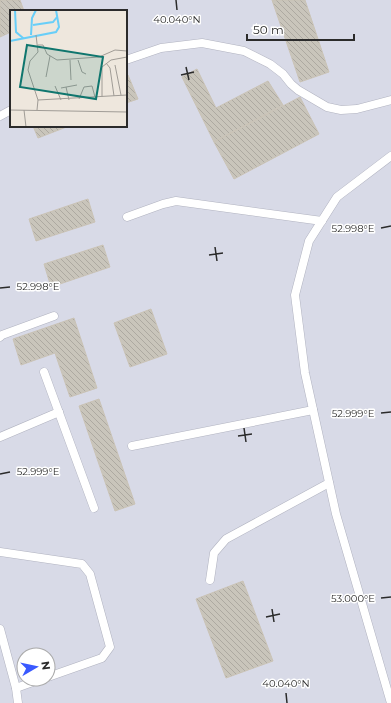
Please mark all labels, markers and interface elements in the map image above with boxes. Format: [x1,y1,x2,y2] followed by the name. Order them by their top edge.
[10,10,127,127] inset map
[153,13,201,26] text: 40.040°N
[247,16,354,42] scale bar
[253,22,284,37] text: 50 m
[332,222,375,235] text: 52.998°E
[17,280,60,293] text: 52.998°E
[332,407,375,420] text: 52.999°E
[17,465,60,478] text: 52.999°E
[331,592,375,605] text: 53.000°E
[16,647,56,687] north arrow
[38,660,53,671] text: N
[262,677,310,690] text: 40.040°N

